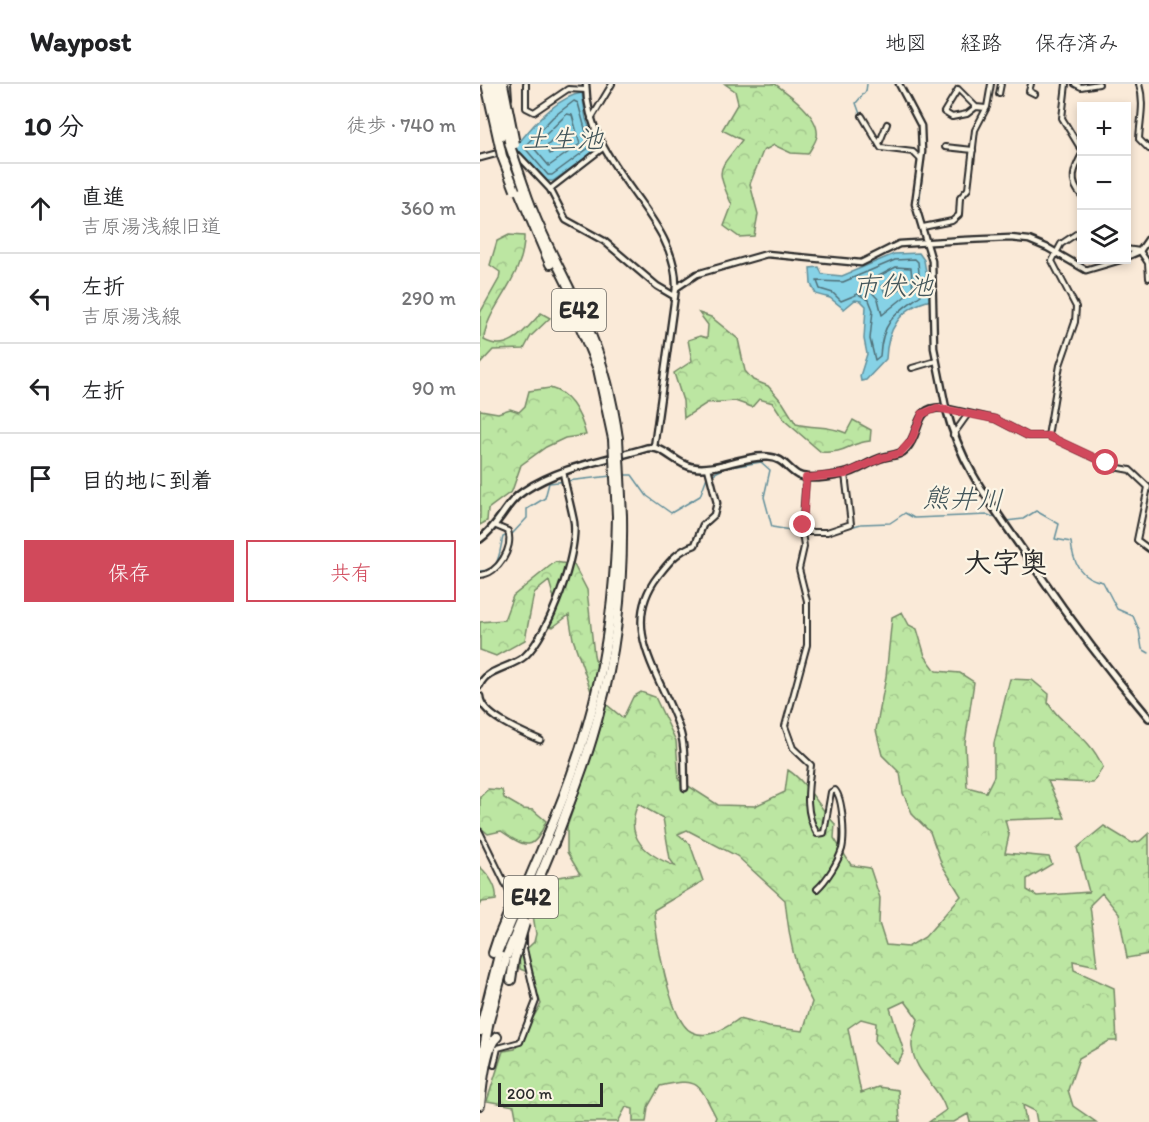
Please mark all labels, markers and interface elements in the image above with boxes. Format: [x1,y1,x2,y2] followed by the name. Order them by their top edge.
[30,24,132,58] text: Waypost
[885,30,927,55] text: 地図
[960,30,1002,55] text: 経路
[1035,30,1119,55] text: 保存済み
[1077,102,1131,264] map controls
[1077,102,1131,156] button: +
[24,110,84,142] text: 10 分
[347,113,456,137] text: 徒歩 · 740 m
[523,122,604,155] water label: 土生池
[1077,156,1131,210] button: −
[81,183,125,210] text: 直進
[24,192,57,225] icon: ahead
[401,196,456,220] text: 360 m
[1077,210,1131,264] button: layers
[81,214,221,238] text: 吉原湯浅線旧道
[853,269,934,302] water label: 市伏池
[81,273,125,300] text: 左折
[24,282,57,315] icon: left
[401,286,456,310] text: 290 m
[552,289,606,331] road number: E42
[81,304,181,328] text: 吉原湯浅線
[24,372,57,405] icon: left
[412,376,456,400] text: 90 m
[81,377,125,404] text: 左折
[1092,449,1118,475] route start
[24,462,57,495] icon: arrive
[81,467,213,494] text: 目的地に到着
[922,481,1004,516] water label: 熊井川
[789,511,815,537] route end
[24,540,234,602] button: 保存
[246,540,456,602] button: 共有
[964,545,1048,579] district label: 大字奥
[504,876,558,918] road number: E42
[498,1080,603,1108] scale bar
[507,1084,552,1103] text: 200 m

